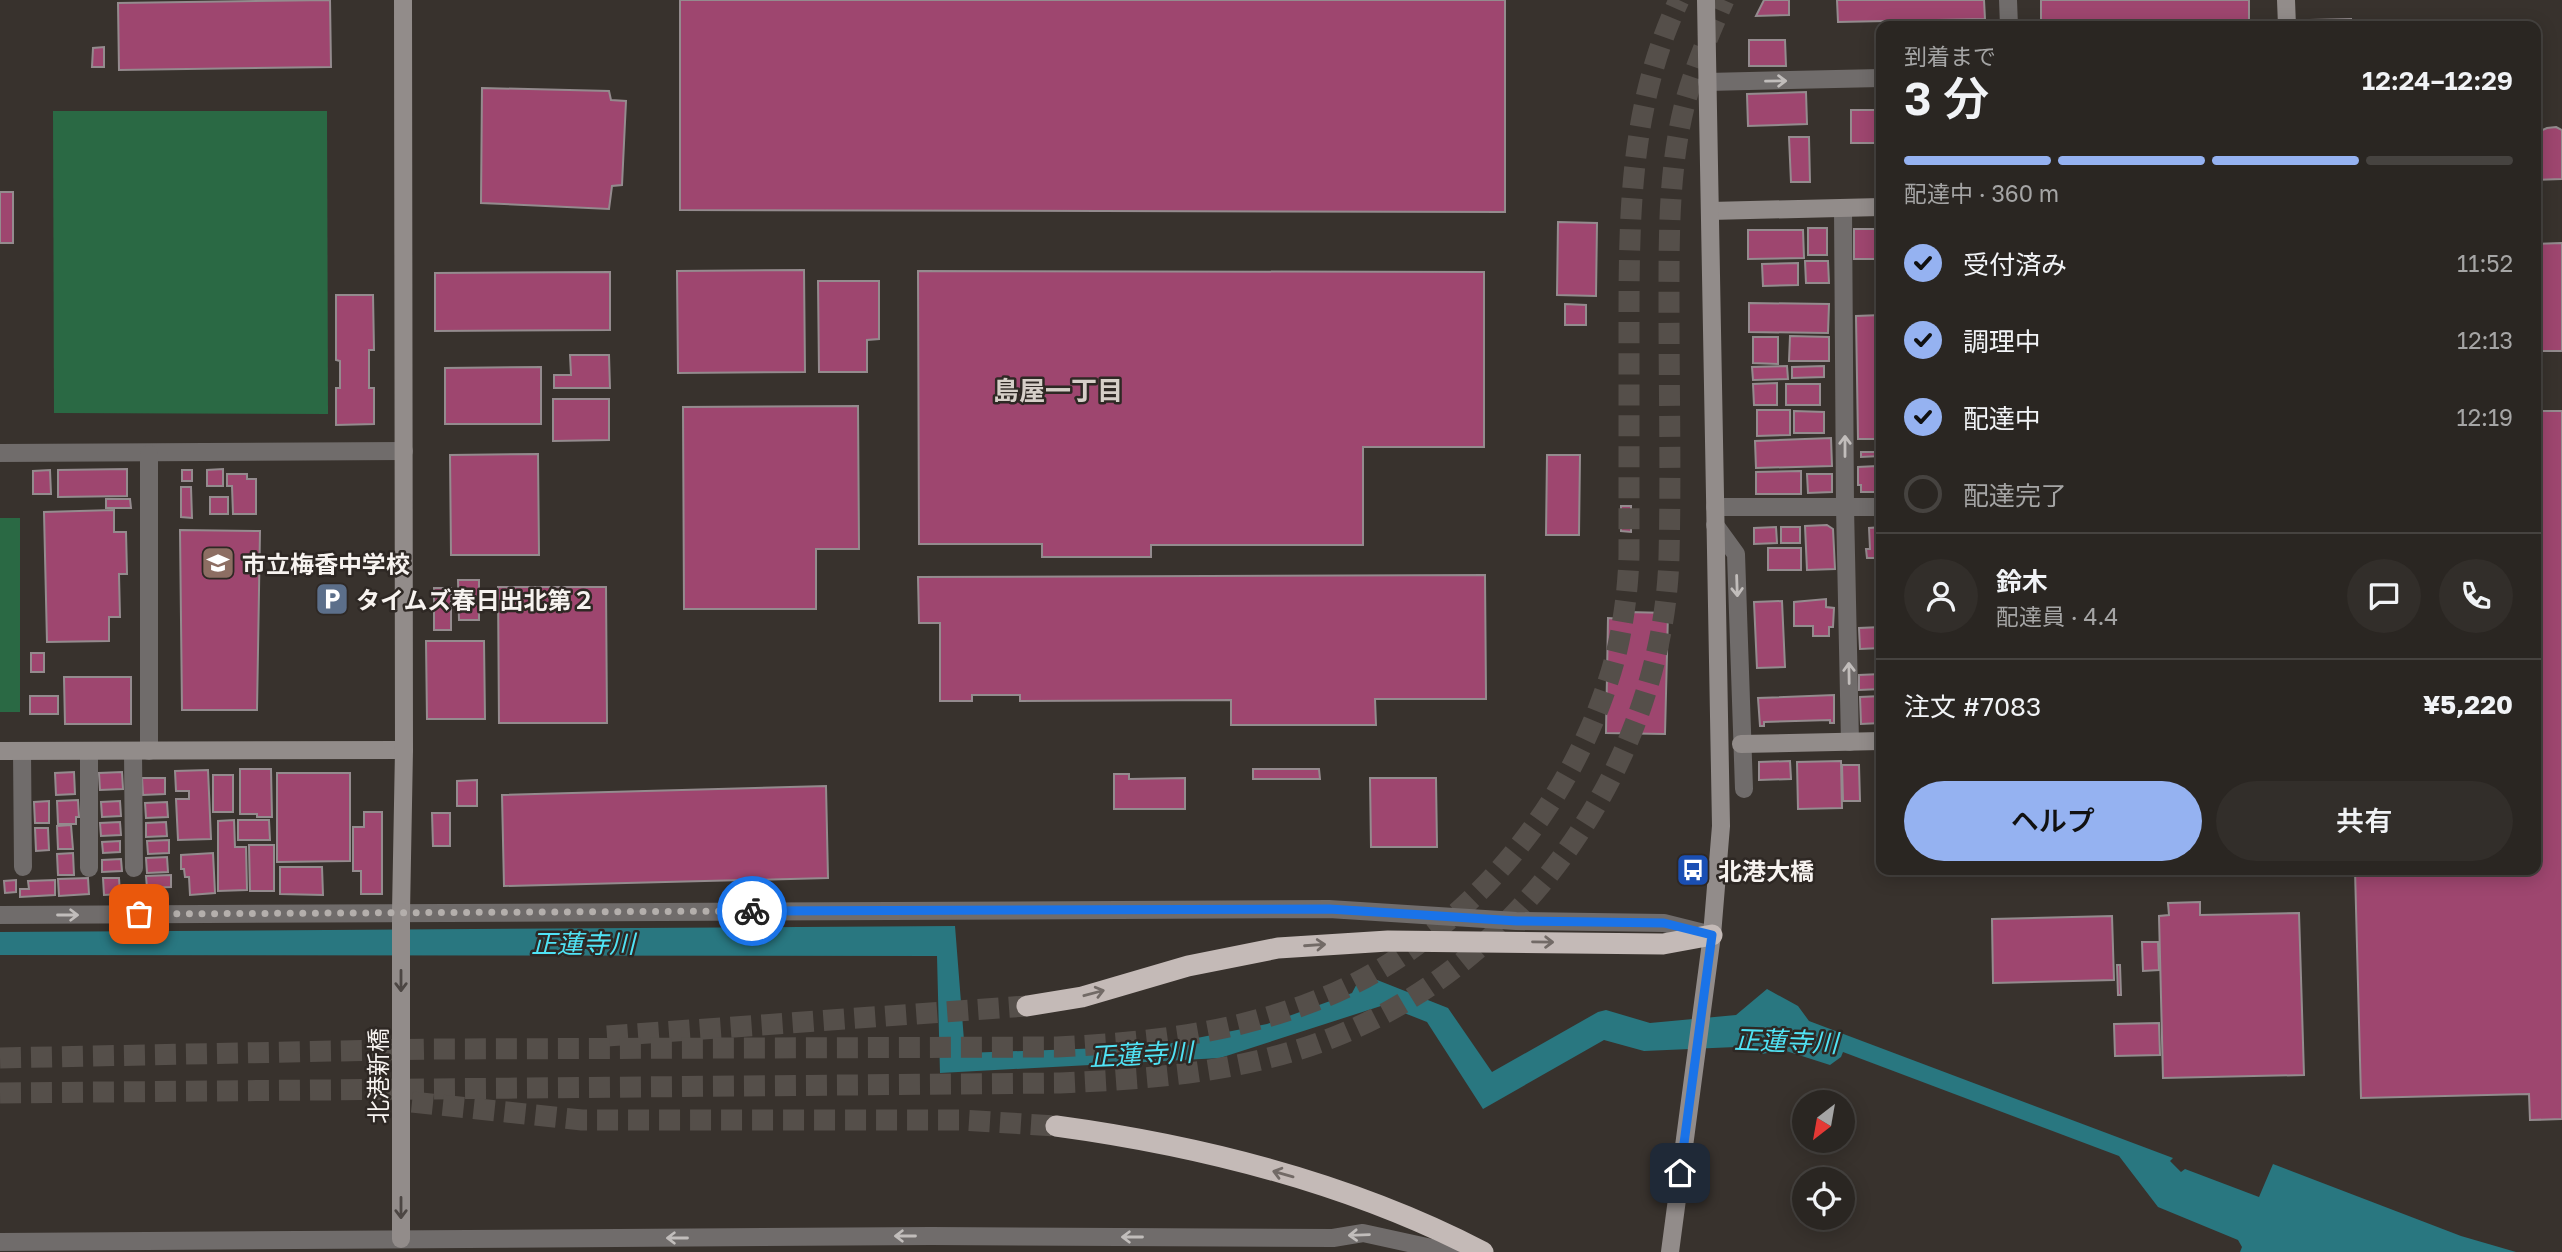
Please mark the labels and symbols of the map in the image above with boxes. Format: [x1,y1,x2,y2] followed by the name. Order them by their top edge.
[1764,74,1787,87] one-way arrow
[993,375,1123,406] district label: 島屋一丁目
[1838,435,1851,458] one-way arrow
[199,544,237,582] school or university icon: 市立梅香中学校
[242,549,410,578] place label: 市立梅香中学校
[1730,575,1743,598] one-way arrow
[313,580,351,618] parking icon: タイムズ春日出北第２
[356,585,596,614] place label: タイムズ春日出北第２
[1842,662,1856,685] one-way arrow
[1674,851,1712,889] bus stop icon: 北港大橋
[1718,856,1814,885] place label: 北港大橋
[717,876,787,946] courier
[109,884,169,944] pin
[56,908,79,922] one-way arrow
[531,928,638,959] water label: 正蓮寺川
[1531,936,1554,949] one-way arrow
[1304,938,1326,951] one-way arrow
[394,969,408,992] one-way arrow
[1082,986,1104,999] one-way arrow
[1733,1024,1841,1058] water label: 正蓮寺川
[363,1028,392,1124] street label: 北港新橋
[1088,1036,1197,1072] water label: 正蓮寺川
[1792,1090,1855,1153] north arrow
[1650,1143,1710,1203] pin
[1272,1166,1294,1179] one-way arrow
[394,1196,408,1219] one-way arrow
[1348,1229,1371,1242] one-way arrow
[893,1230,916,1243] one-way arrow
[1121,1230,1144,1244] one-way arrow
[666,1231,689,1245] one-way arrow

